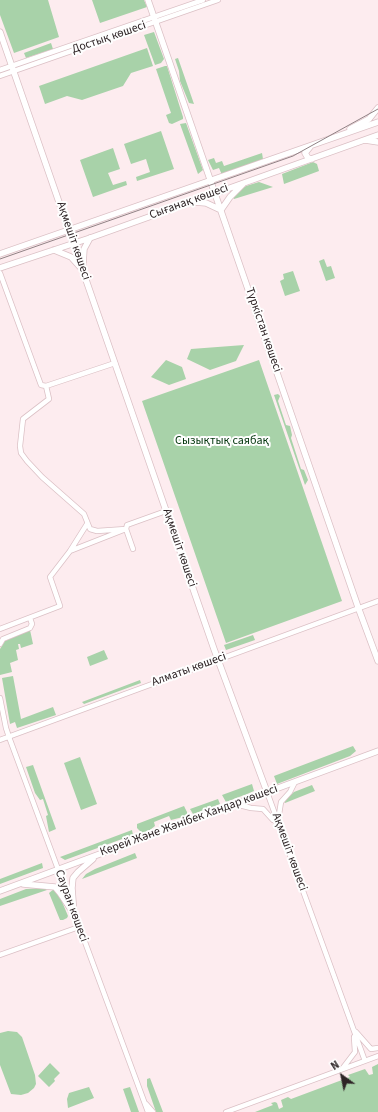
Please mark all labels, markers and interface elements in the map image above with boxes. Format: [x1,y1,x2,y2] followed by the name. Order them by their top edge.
[70,19,148,57] street label: Достық көшесі
[148,181,230,223] street label: Сығанақ көшесі
[53,200,93,282] street label: Ақмешіт көшесі
[242,286,284,374] street label: Түркістан көшесі
[175,434,269,448] park label: Сызықтық саябақ
[159,507,199,589] street label: Ақмешіт көшесі
[150,650,228,690] street label: Алматы көшесі
[98,782,280,860] street label: Керей Және Жәнібек Хандар көшесі
[268,811,310,893] street label: Ақмешіт көшесі
[51,868,91,944] street label: Сауран көшесі
[322,1056,362,1096] north arrow
[328,1057,342,1074] text: N

